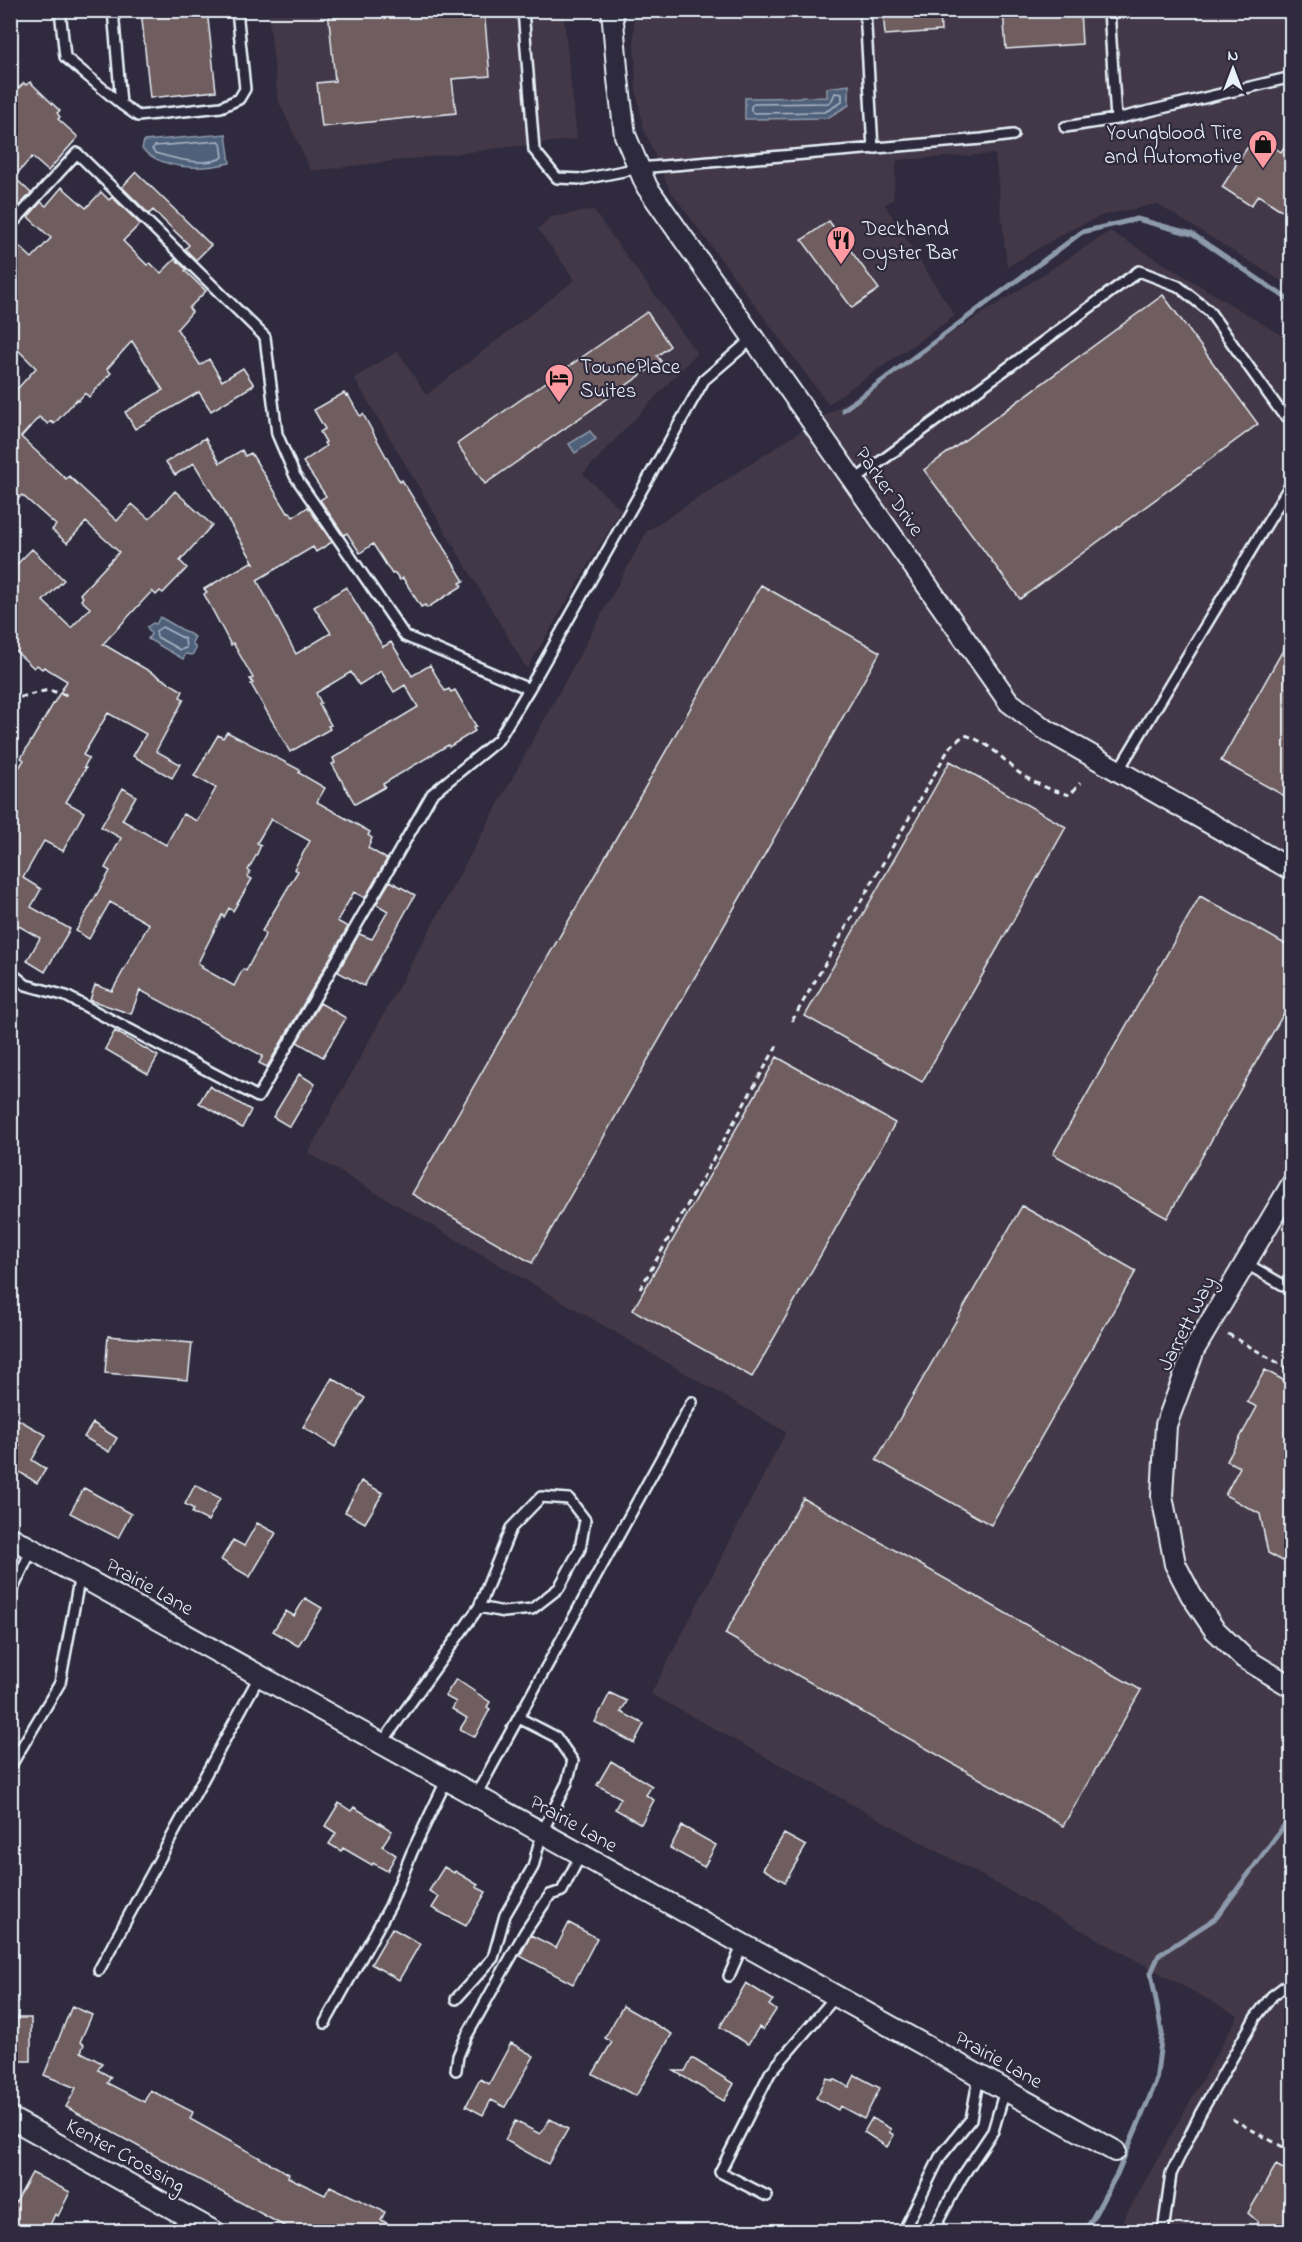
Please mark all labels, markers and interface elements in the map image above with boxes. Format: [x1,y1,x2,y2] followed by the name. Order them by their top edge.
[1203,39,1263,99] north arrow
[1228,44,1239,68] text: N
[1104,119,1243,173] place label: Youngblood Tire and Automotive
[1247,128,1279,170] shop icon: Youngblood Tire and Automotive
[861,215,959,271] place label: Deckhand Oyster Bar
[825,224,857,266] restaurant icon: Deckhand Oyster Bar
[580,353,681,407] place label: TownePlace Suites
[543,362,575,404] hotel icon: TownePlace Suites
[847,441,931,543] street label: Parker Drive
[1151,1271,1226,1377] street label: Jarrett Way
[100,1551,199,1625] street label: Prairie Lane
[524,1788,623,1862] street label: Prairie Lane
[949,2024,1048,2098] street label: Prairie Lane
[59,2112,190,2204] street label: Kenter Crossing

